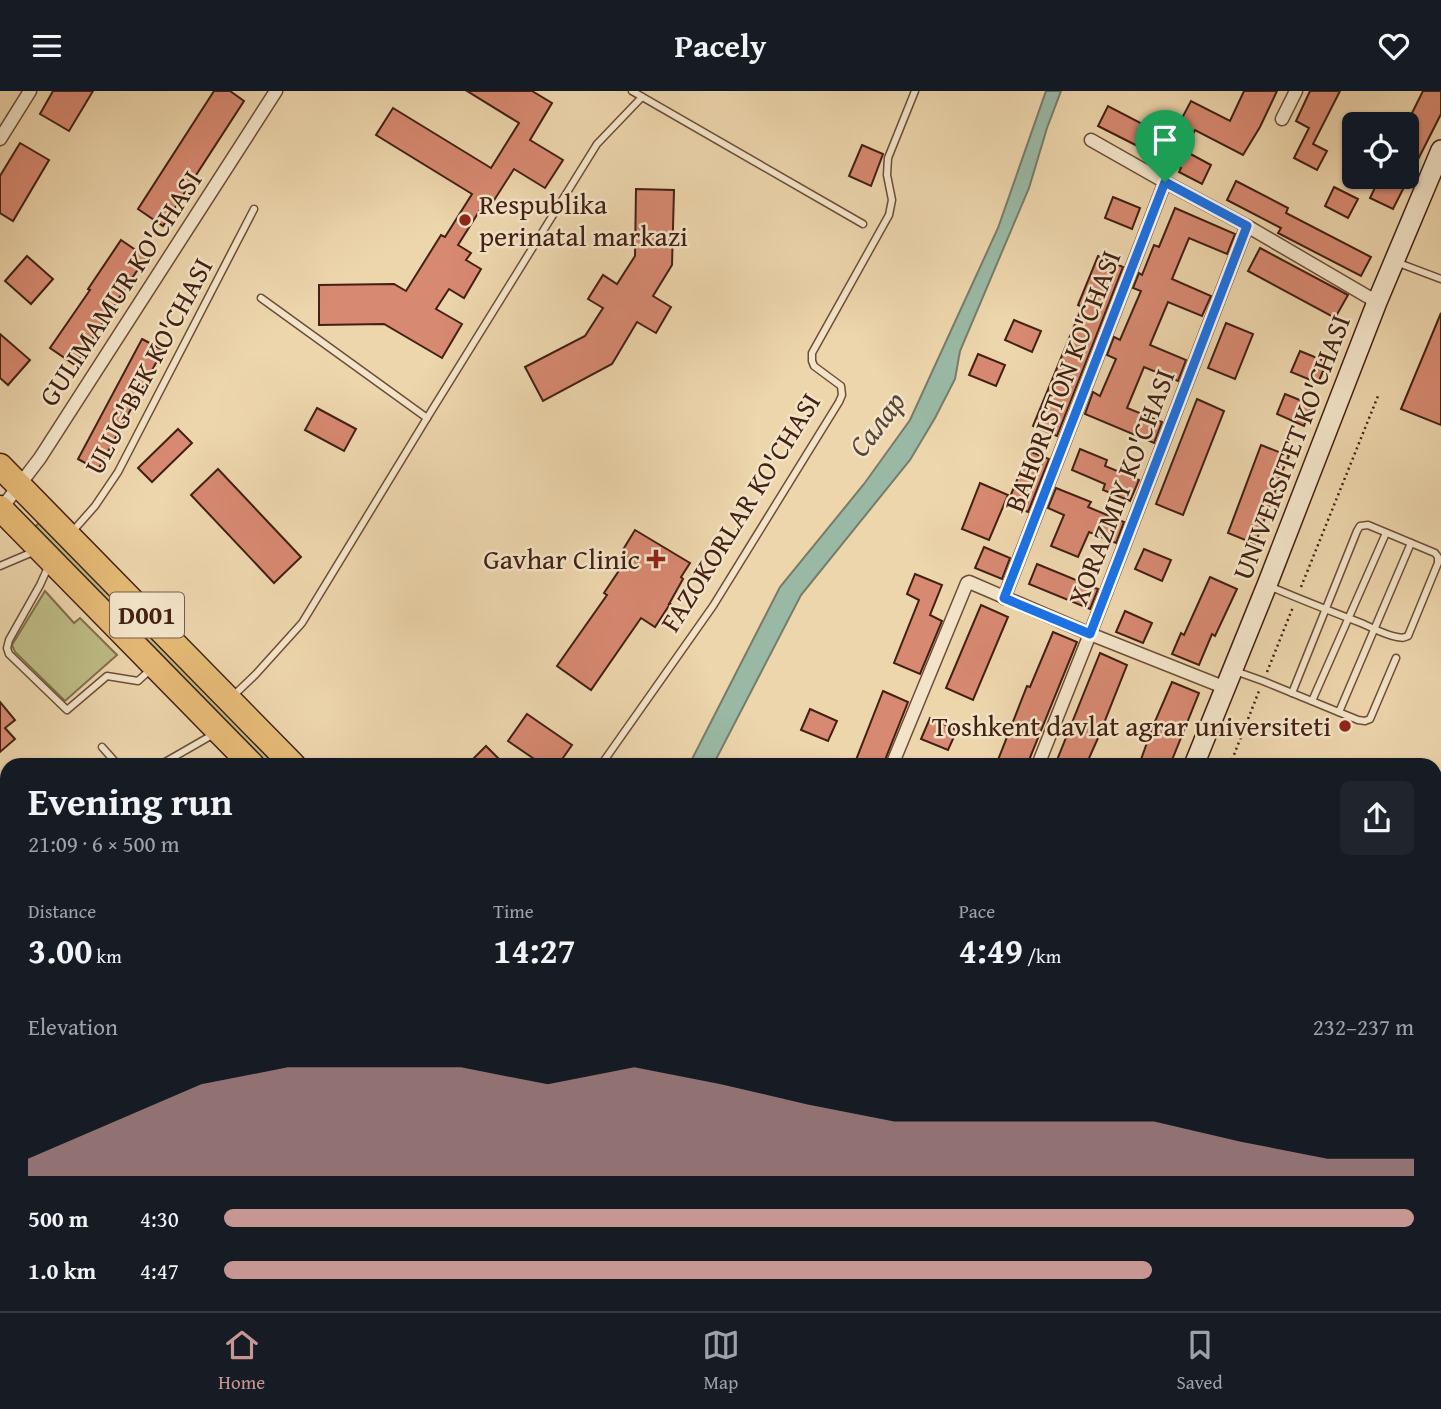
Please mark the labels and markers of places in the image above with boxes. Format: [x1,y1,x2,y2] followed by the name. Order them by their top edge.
[1135,110,1195,182] pin
[479,183,688,256] place label: Respublika perinatal markazi
[457,212,473,228] marker: Respublika perinatal markazi
[483,538,640,579] place label: Gavhar Clinic
[646,549,666,569] marker: Gavhar Clinic
[932,705,1331,746] place label: Toshkent davlat agrar universiteti
[1337,718,1353,734] marker: Toshkent davlat agrar universiteti

